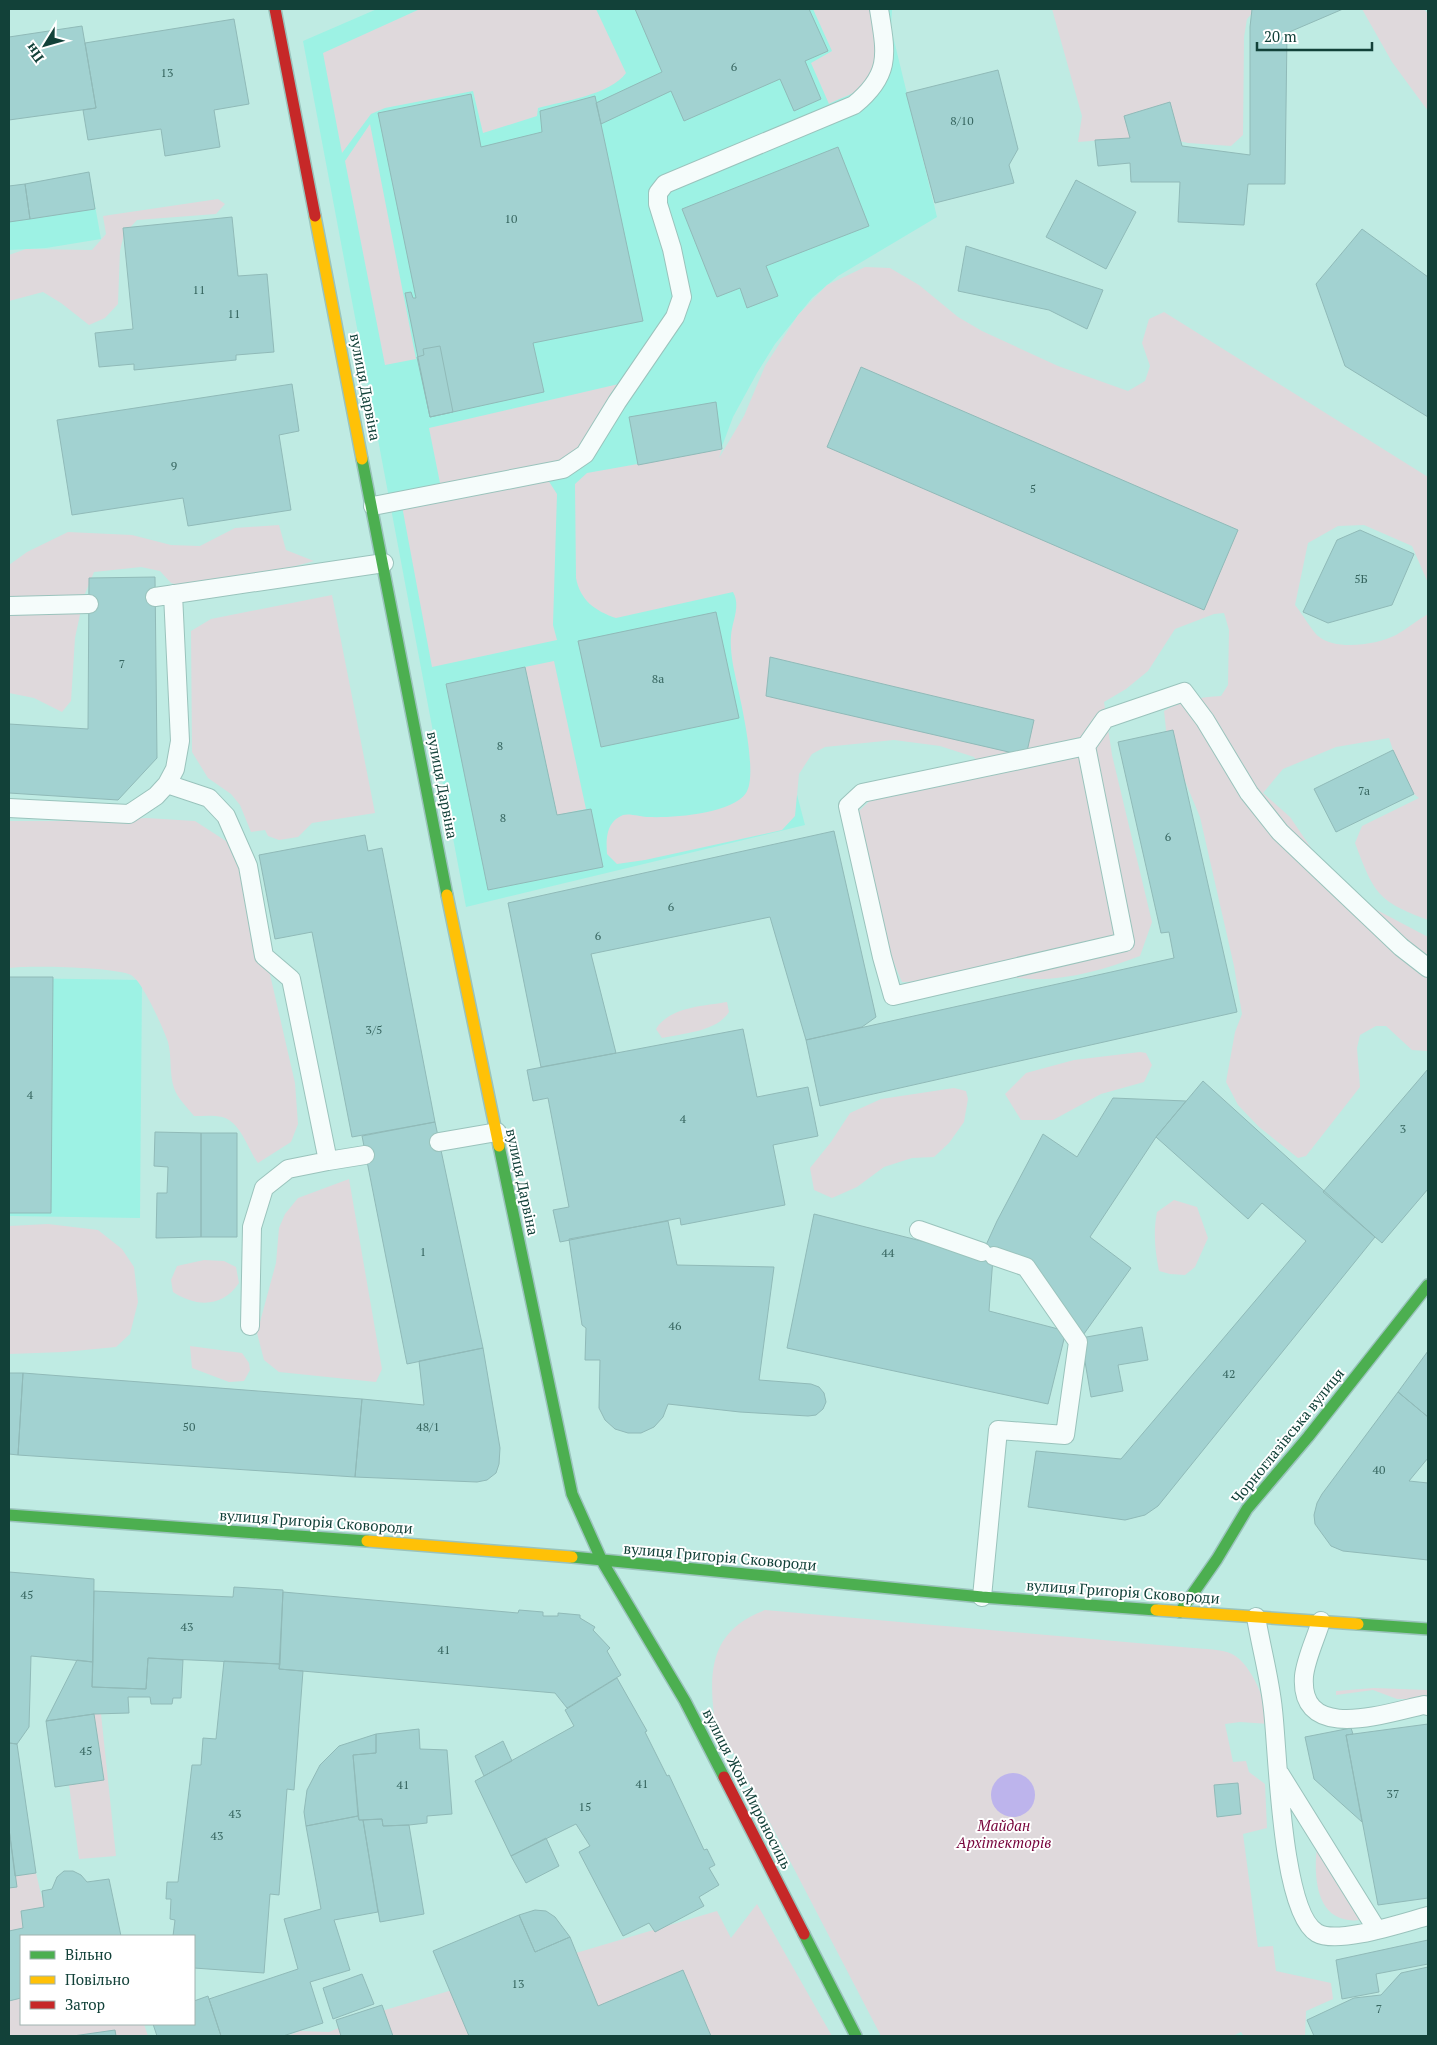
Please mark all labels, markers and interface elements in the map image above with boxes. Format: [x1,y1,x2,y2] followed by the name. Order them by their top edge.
[20,20,70,70] north arrow
[1257,20,1372,52] scale bar
[1264,26,1297,46] text: 20 m
[21,39,48,67] text: Пн
[731,59,738,74] house number: 6
[161,65,173,80] house number: 13
[950,113,974,128] house number: 8/10
[505,211,517,226] house number: 10
[193,282,205,297] house number: 11
[228,306,240,321] house number: 11
[346,332,386,443] street label: вулиця Дарвіна
[171,458,177,473] house number: 9
[1030,481,1036,496] house number: 5
[1354,571,1368,586] house number: 5Б
[119,656,125,671] house number: 7
[652,671,664,686] house number: 8а
[423,730,463,841] street label: вулиця Дарвіна
[497,738,503,753] house number: 8
[1358,783,1370,798] house number: 7а
[500,810,506,825] house number: 8
[1165,829,1172,844] house number: 6
[668,899,675,914] house number: 6
[595,928,602,943] house number: 6
[366,1022,382,1037] house number: 3/5
[27,1087,34,1102] house number: 4
[680,1111,687,1126] house number: 4
[1400,1121,1406,1136] house number: 3
[502,1127,544,1237] street label: вулиця Дарвіна
[420,1244,426,1259] house number: 1
[882,1245,895,1260] house number: 44
[669,1318,682,1333] house number: 46
[1226,1364,1348,1507] street label: Чорноглазівська вулиця
[1223,1366,1235,1381] house number: 42
[183,1419,195,1434] house number: 50
[416,1419,440,1434] house number: 48/1
[1373,1462,1385,1477] house number: 40
[219,1504,413,1538] street label: вулиця Григорія Сковороди
[623,1538,818,1574] street label: вулиця Григорія Сковороди
[1026,1574,1220,1608] street label: вулиця Григорія Сковороди
[21,1587,33,1602] house number: 45
[181,1619,193,1634] house number: 43
[438,1642,450,1657] house number: 41
[699,1705,797,1873] street label: вулиця Жон Мироносиць
[80,1743,92,1758] house number: 45
[636,1776,648,1791] house number: 41
[397,1777,409,1792] house number: 41
[1387,1786,1399,1801] house number: 37
[579,1799,591,1814] house number: 15
[229,1806,241,1821] house number: 43
[956,1815,1051,1852] park label: Майдан Архітекторів
[211,1828,223,1843] house number: 43
[20,1935,195,2025] legend
[65,1944,112,1964] text: Вільно
[65,1969,130,1989] text: Повільно
[512,1976,524,1991] house number: 13
[65,1994,105,2014] text: Затор
[1376,2001,1382,2016] house number: 7

